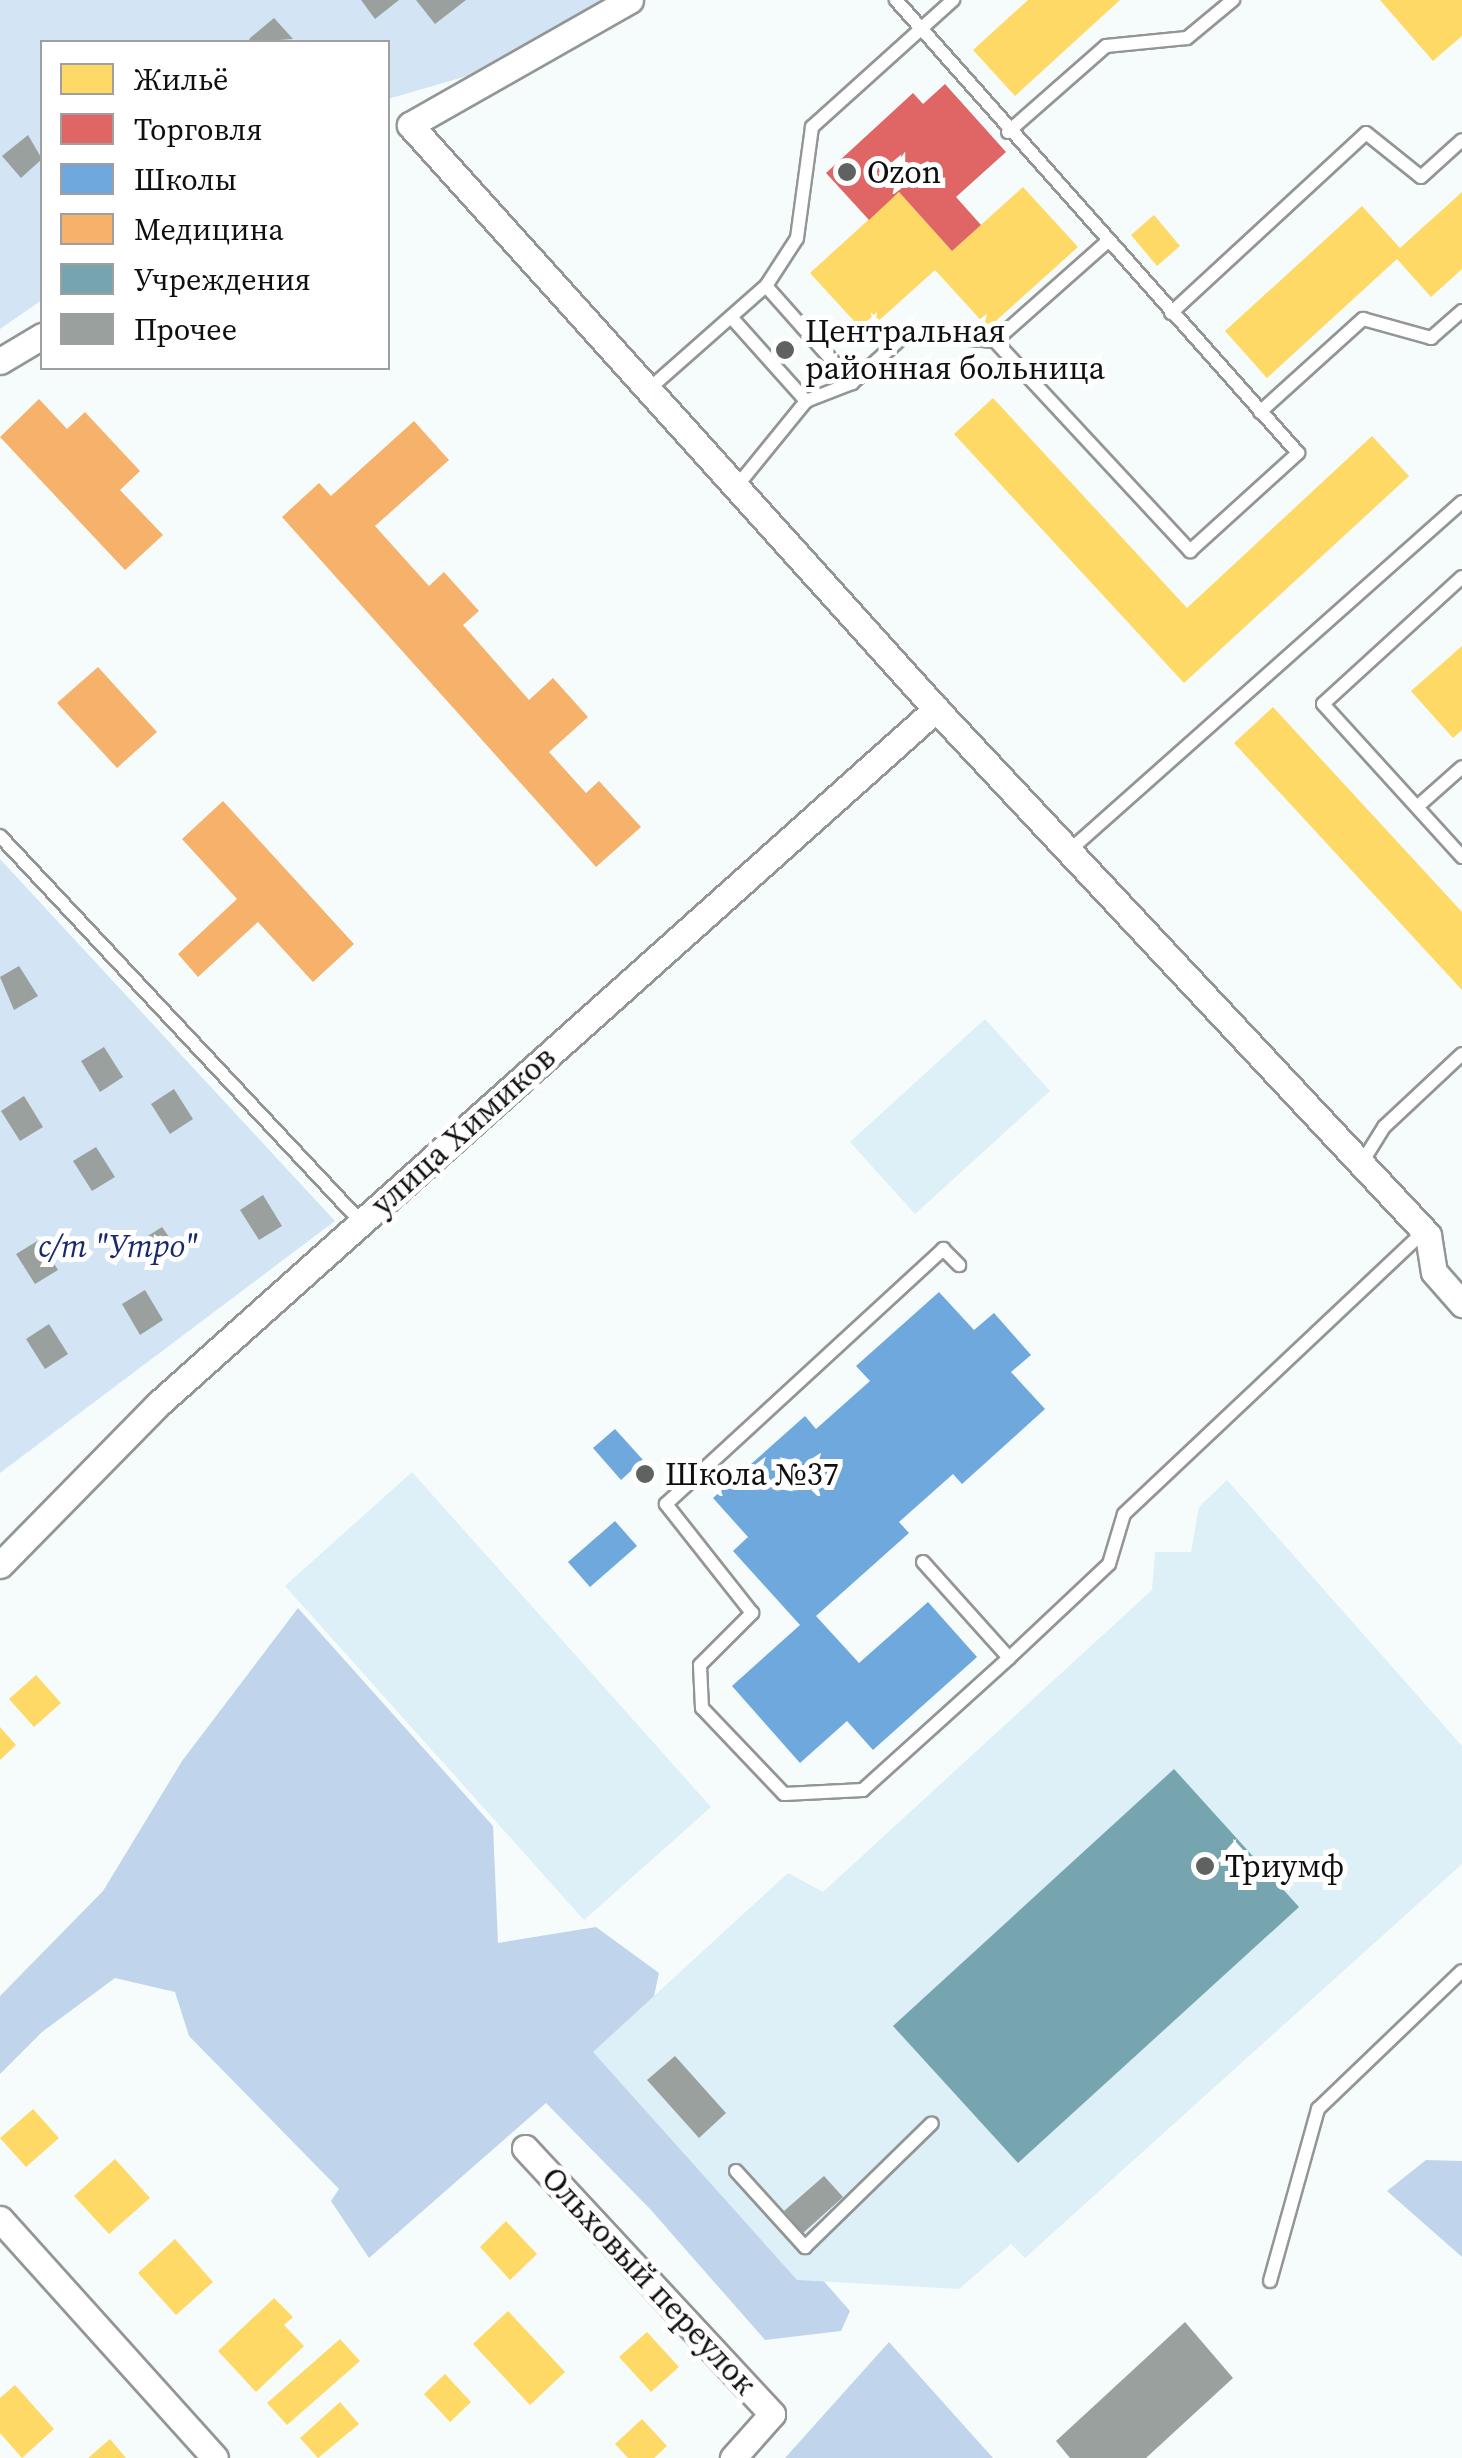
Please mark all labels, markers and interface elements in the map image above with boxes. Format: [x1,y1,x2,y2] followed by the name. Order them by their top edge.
[40,40,390,370] legend
[134,59,228,100] text: Жильё
[134,109,262,150] text: Торговля
[867,153,941,191] place label: Ozon
[134,159,237,200] text: Школы
[836,161,858,183] marker: Ozon
[134,209,284,250] text: Медицина
[134,259,311,300] text: Учреждения
[134,309,237,350] text: Прочее
[805,313,1105,388] place label: Центральная районная больница
[774,339,796,361] marker: Центральная районная больница
[363,1038,563,1224] street label: улица Химиков
[38,1227,198,1265] park label: с/т "Утро"
[665,1455,839,1493] place label: Школа №37
[634,1463,656,1485] marker: Школа №37
[1225,1847,1344,1885] place label: Триумф
[1194,1855,1216,1877] marker: Триумф
[534,2159,764,2403] street label: Ольховый переулок

